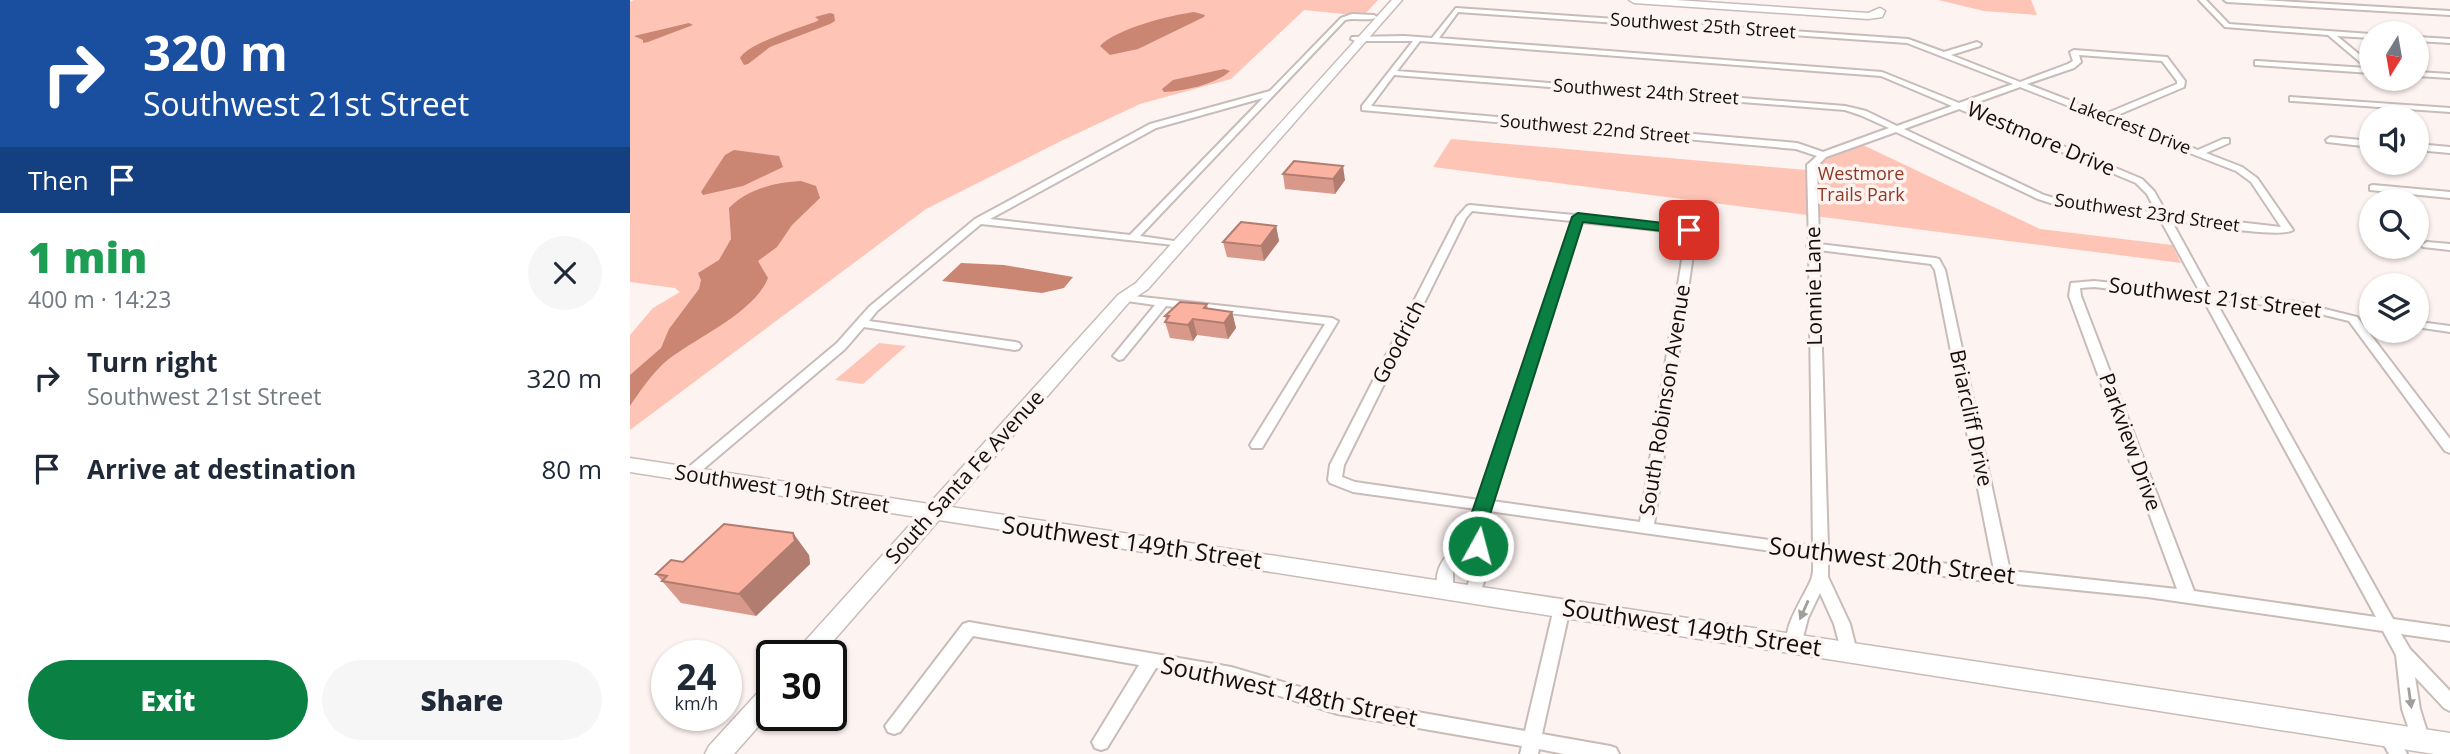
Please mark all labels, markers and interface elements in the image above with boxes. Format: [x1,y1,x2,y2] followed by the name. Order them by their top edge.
[1610,7,1797,43] street label: Southwest 25th Street
[143,19,288,85] text: 320 m
[2359,21,2429,91] north arrow
[2359,21,2429,343] map controls
[28,28,119,119] icon: right
[1553,73,1740,109] street label: Southwest 24th Street
[143,82,469,125] text: Southwest 21st Street
[2066,91,2195,159] street label: Lakecrest Drive
[1963,94,2120,182] street label: Westmore Drive
[2359,105,2429,175] button: sound
[1499,108,1691,148] street label: Southwest 22nd Street
[103,161,141,199] icon: arrive
[1817,161,1905,206] park label: Westmore Trails Park
[28,162,89,198] text: Then
[2053,187,2241,237] street label: Southwest 23rd Street
[2359,189,2429,259] button: search
[1659,200,1719,260] pin
[1670,211,1708,249] icon: arrive
[1798,226,1828,346] street label: Lonnie Lane
[28,228,147,285] text: 1 min
[528,236,602,310] button: close
[2107,270,2323,324] street label: Southwest 21st Street
[2359,273,2429,343] button: layers
[1632,282,1696,517] street label: South Robinson Avenue
[28,283,171,315] text: 400 m · 14:23
[1365,295,1431,388] street label: Goodrich
[87,344,218,380] text: Turn right
[1944,347,2000,489] street label: Briarcliff Drive
[28,359,66,397] icon: right
[527,360,602,396] text: 320 m
[2093,369,2169,514] street label: Parkview Drive
[87,380,321,412] text: Southwest 21st Street
[879,383,1050,569] street label: South Santa Fe Avenue
[28,450,66,488] icon: arrive
[87,451,356,487] text: Arrive at destination
[541,451,602,487] text: 80 m
[673,457,891,519] street label: Southwest 19th Street
[1000,507,1264,576] street label: Southwest 149th Street
[1441,509,1515,583] position arrow
[1767,528,2017,591] street label: Southwest 20th Street
[1560,590,1824,663] street label: Southwest 149th Street
[1798,599,1809,620] one-way arrow
[756,640,847,731] speed limit sign: 30
[1158,647,1421,734] street label: Southwest 148th Street
[676,653,717,700] text: 24
[28,660,308,740] button: Exit
[322,660,602,740] button: Share
[2404,687,2415,709] one-way arrow
[675,691,718,715] text: km/h

